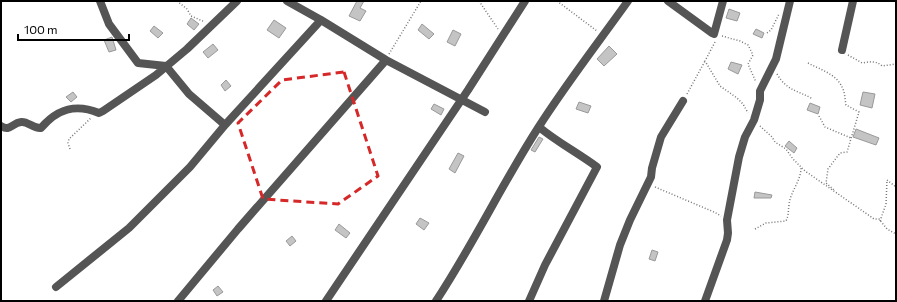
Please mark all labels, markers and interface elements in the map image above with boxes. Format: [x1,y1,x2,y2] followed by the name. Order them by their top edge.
[18,16,129,42] scale bar
[24,22,58,36] text: 100 m

